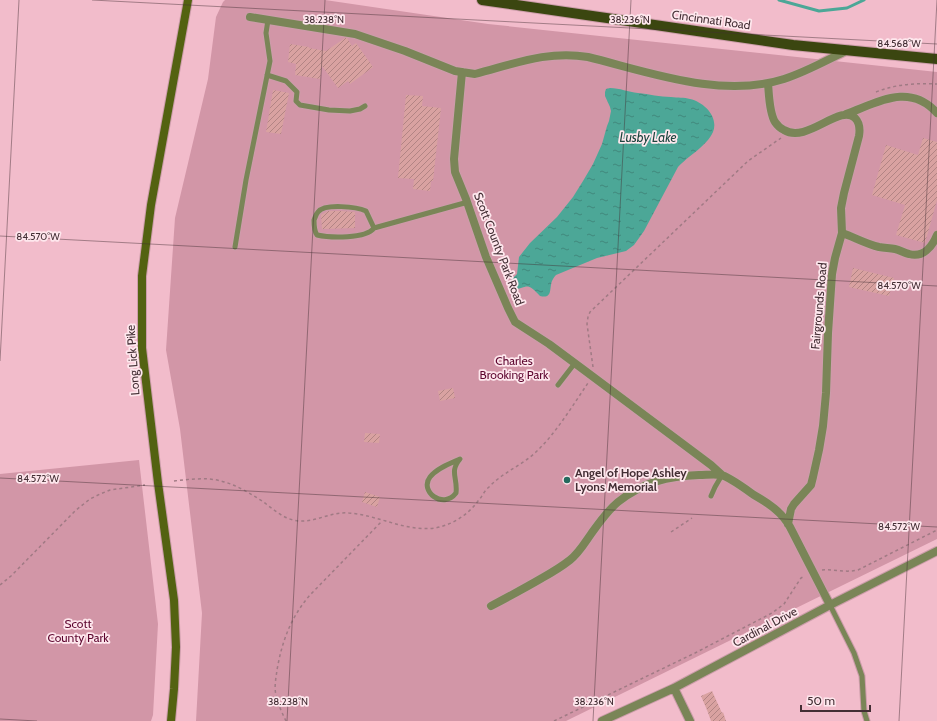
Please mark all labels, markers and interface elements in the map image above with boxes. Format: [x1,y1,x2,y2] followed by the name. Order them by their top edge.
[671,7,751,32] street label: Cincinnati Road
[304,13,344,26] text: 38.238°N
[610,13,650,26] text: 38.236°N
[877,37,921,50] text: 84.568°W
[619,129,677,145] water label: Lusby Lake
[471,190,528,307] street label: Scott County Park Road
[16,230,60,243] text: 84.570°W
[807,262,830,350] street label: Fairgrounds Road
[877,279,921,292] text: 84.570°W
[123,324,142,396] street label: Long Lick Pike
[480,353,549,382] park label: Charles Brooking Park
[575,465,687,494] place label: Angel of Hope Ashley Lyons Memorial
[17,472,59,485] text: 84.572°W
[562,475,572,485] marker: Angel of Hope Ashley Lyons Memorial
[878,520,920,533] text: 84.572°W
[730,603,800,650] street label: Cardinal Drive
[47,616,109,645] park label: Scott County Park
[801,687,870,713] scale bar
[807,693,835,708] text: 50 m
[268,695,308,708] text: 38.238°N
[574,695,614,708] text: 38.236°N

